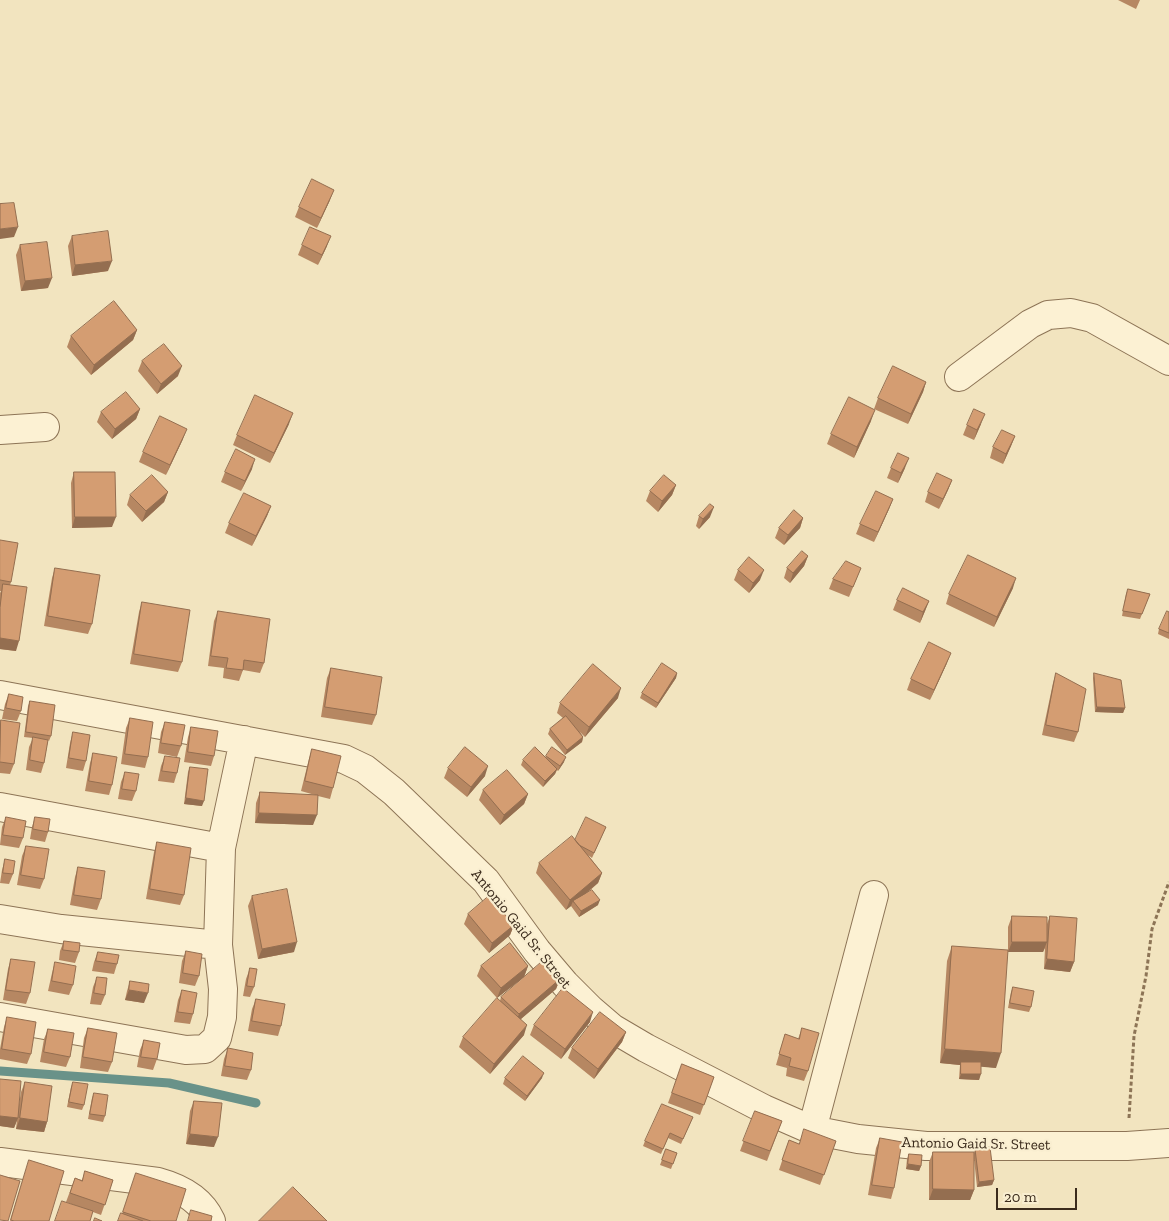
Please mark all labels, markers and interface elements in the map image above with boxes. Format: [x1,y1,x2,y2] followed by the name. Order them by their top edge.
[467,866,575,992] street label: Antonio Gaid Sr. Street
[901,1134,1051,1154] street label: Antonio Gaid Sr. Street
[999,1178,1080,1210] scale bar
[1004,1188,1037,1206] text: 20 m

